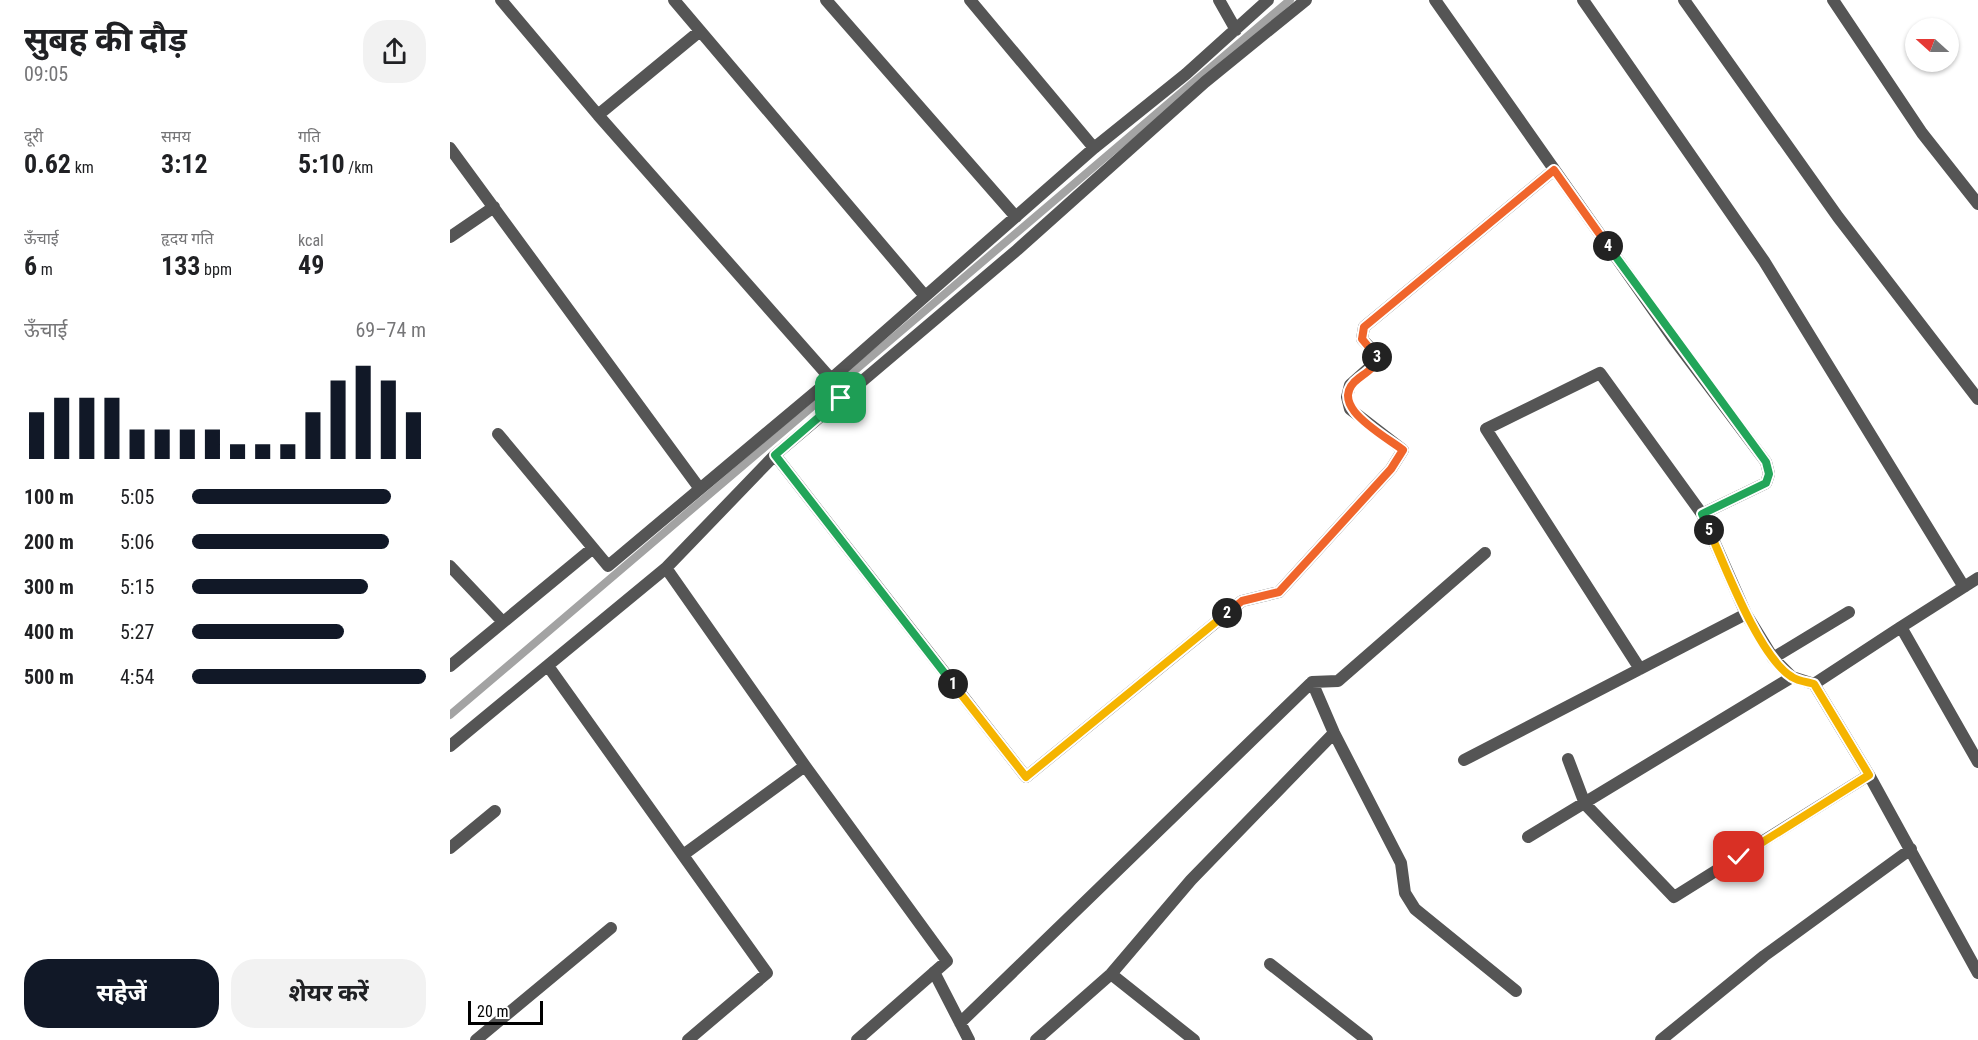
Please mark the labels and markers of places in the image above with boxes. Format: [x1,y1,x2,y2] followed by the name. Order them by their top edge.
[1593,231,1623,261] pin: 4
[1362,342,1392,372] pin: 3
[815,372,866,423] pin
[1694,515,1724,545] pin: 5
[1212,598,1242,628] pin: 2
[938,669,968,699] pin: 1
[1713,831,1764,882] pin

